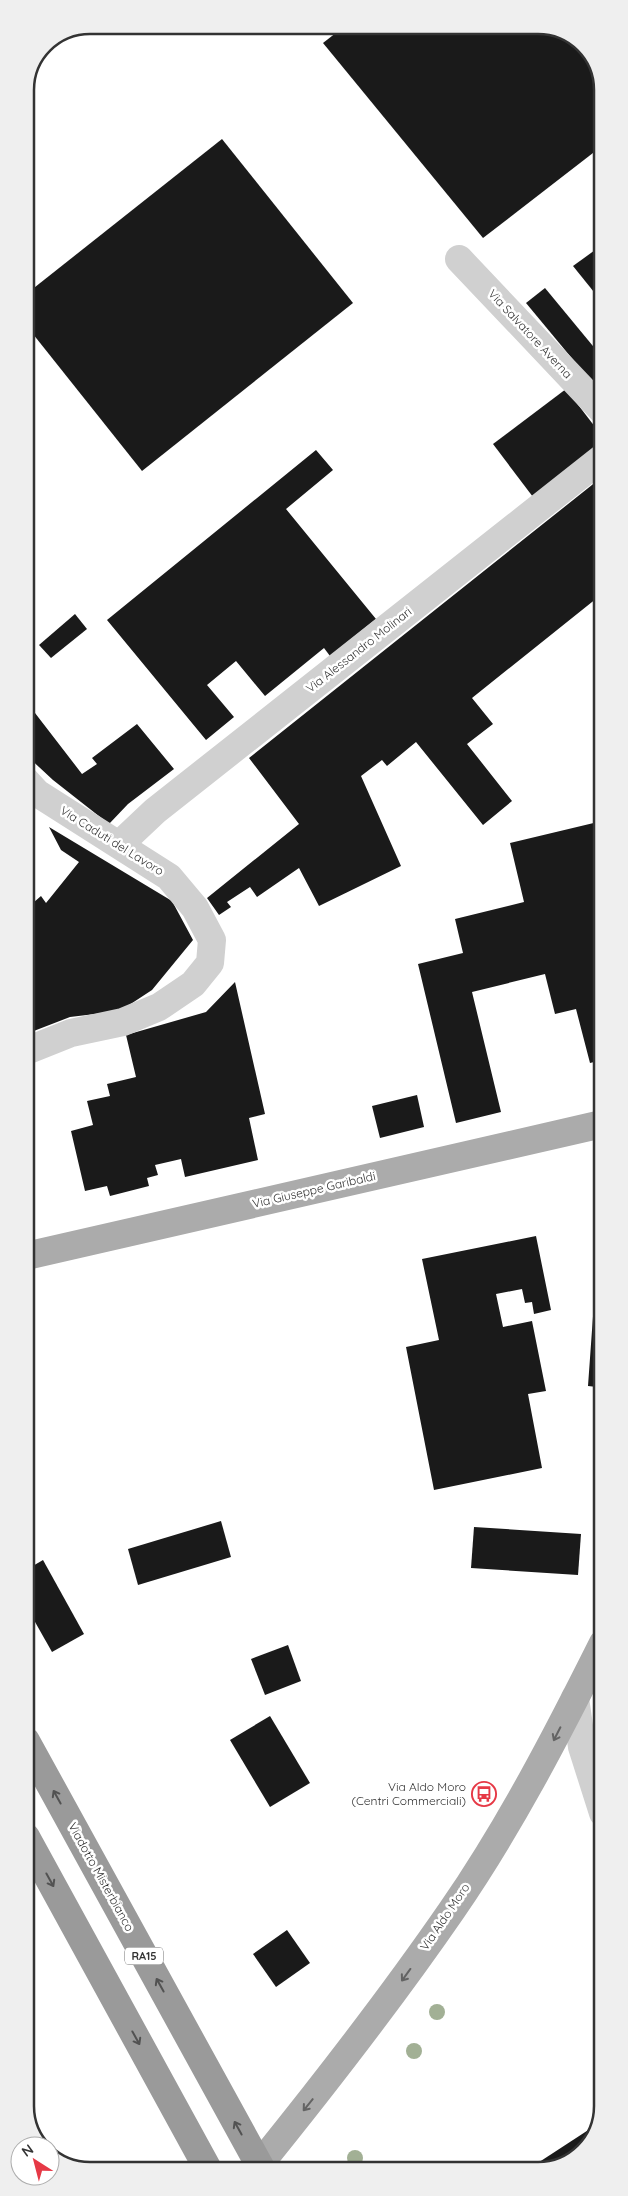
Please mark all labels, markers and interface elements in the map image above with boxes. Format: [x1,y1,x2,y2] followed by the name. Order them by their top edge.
[485,286,575,381] street label: Via Salvatore Averna
[303,604,414,696] street label: Via Alessandro Molinari
[58,803,167,879] street label: Via Caduti del Lavoro
[251,1168,377,1211] street label: Via Giuseppe Garibaldi
[552,1726,562,1741] one-way arrow
[351,1779,466,1808] place label: Via Aldo Moro (Centri Commerciali)
[471,1781,497,1807] bus stop icon: Via Aldo Moro (Centri Commerciali)
[51,1790,61,1804] one-way arrow
[65,1820,138,1934] street label: Viadotto Misterbianco
[45,1872,55,1887] one-way arrow
[417,1880,473,1953] street label: Via Aldo Moro
[125,1948,163,1964] road number: RA15
[400,1968,411,1981] one-way arrow
[155,1978,165,1993] one-way arrow
[132,2030,141,2045] one-way arrow
[303,2098,314,2111] one-way arrow
[233,2120,243,2135] one-way arrow
[10,2136,60,2186] north arrow
[18,2140,37,2161] text: N

